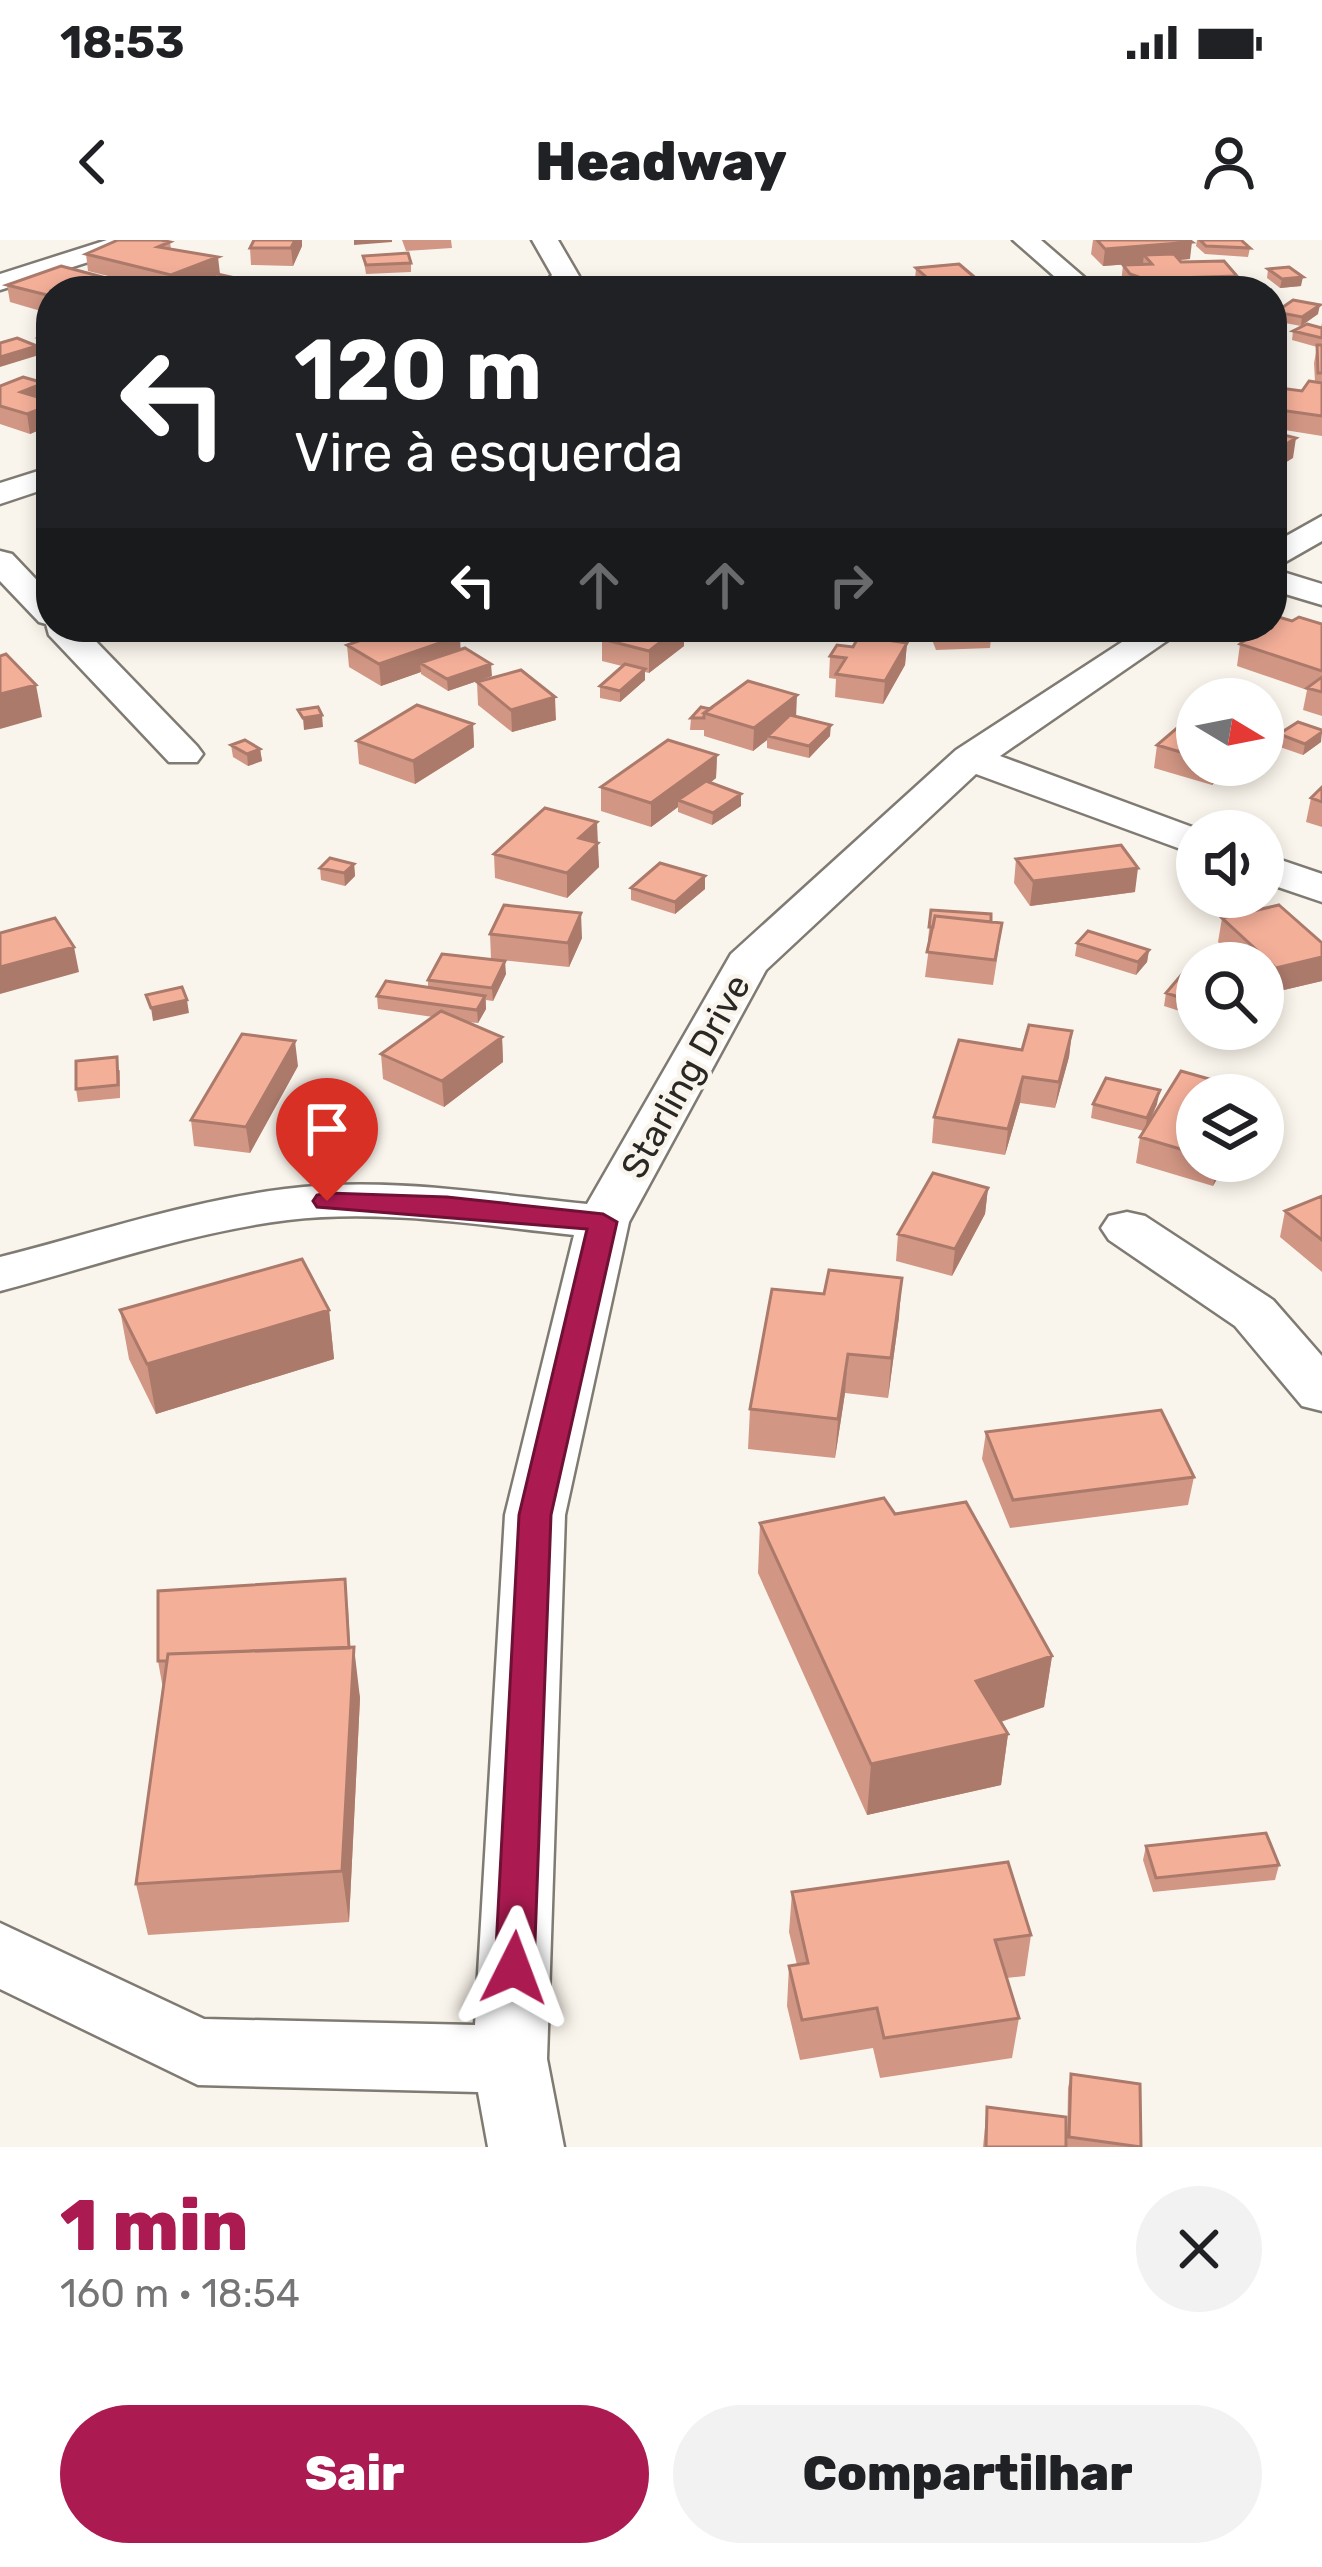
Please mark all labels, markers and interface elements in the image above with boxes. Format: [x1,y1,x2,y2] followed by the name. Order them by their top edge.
[60,16,185,69] text: 18:53
[60,129,126,195] icon: back
[1196,129,1262,195] icon: person
[535,130,787,194] text: Headway
[294,320,542,420] text: 120 m
[96,324,252,480] icon: left
[294,421,683,485] text: Vire à esquerda
[440,552,506,618] icon: left
[566,552,632,618] icon: ahead
[692,552,758,618] icon: ahead
[818,552,884,618] icon: right
[1176,678,1284,786] north arrow
[1176,678,1284,1182] map controls
[1176,810,1284,918] button: sound
[1176,942,1284,1050] button: search
[612,967,759,1186] street label: Starling Drive
[1176,1074,1284,1182] button: layers
[276,1078,378,1201] pin
[294,1096,360,1162] icon: arrive
[451,1905,577,2031] position arrow
[60,2183,248,2268] text: 1 min
[1136,2186,1262,2312] button: close
[60,2271,300,2317] text: 160 m · 18:54
[60,2405,649,2543] button: Sair
[673,2405,1262,2543] button: Compartilhar

